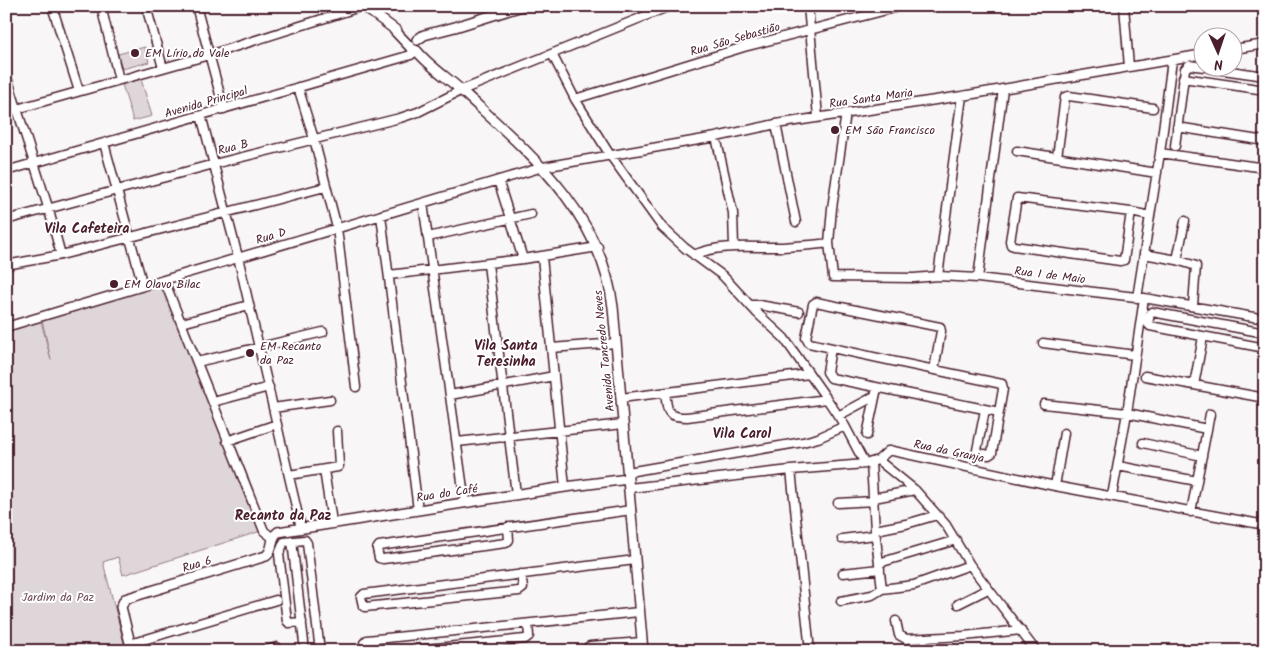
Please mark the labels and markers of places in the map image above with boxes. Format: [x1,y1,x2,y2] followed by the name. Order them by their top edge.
[145,44,230,63] place label: EM Lírio do Vale
[129,47,141,59] marker: EM Lírio do Vale
[845,121,935,140] place label: EM São Francisco
[829,124,841,136] marker: EM São Francisco
[124,275,201,294] place label: EM Olavo Bilac
[108,278,120,290] marker: EM Olavo Bilac
[260,337,321,370] place label: EM Recanto da Paz
[244,347,256,359] marker: EM Recanto da Paz

